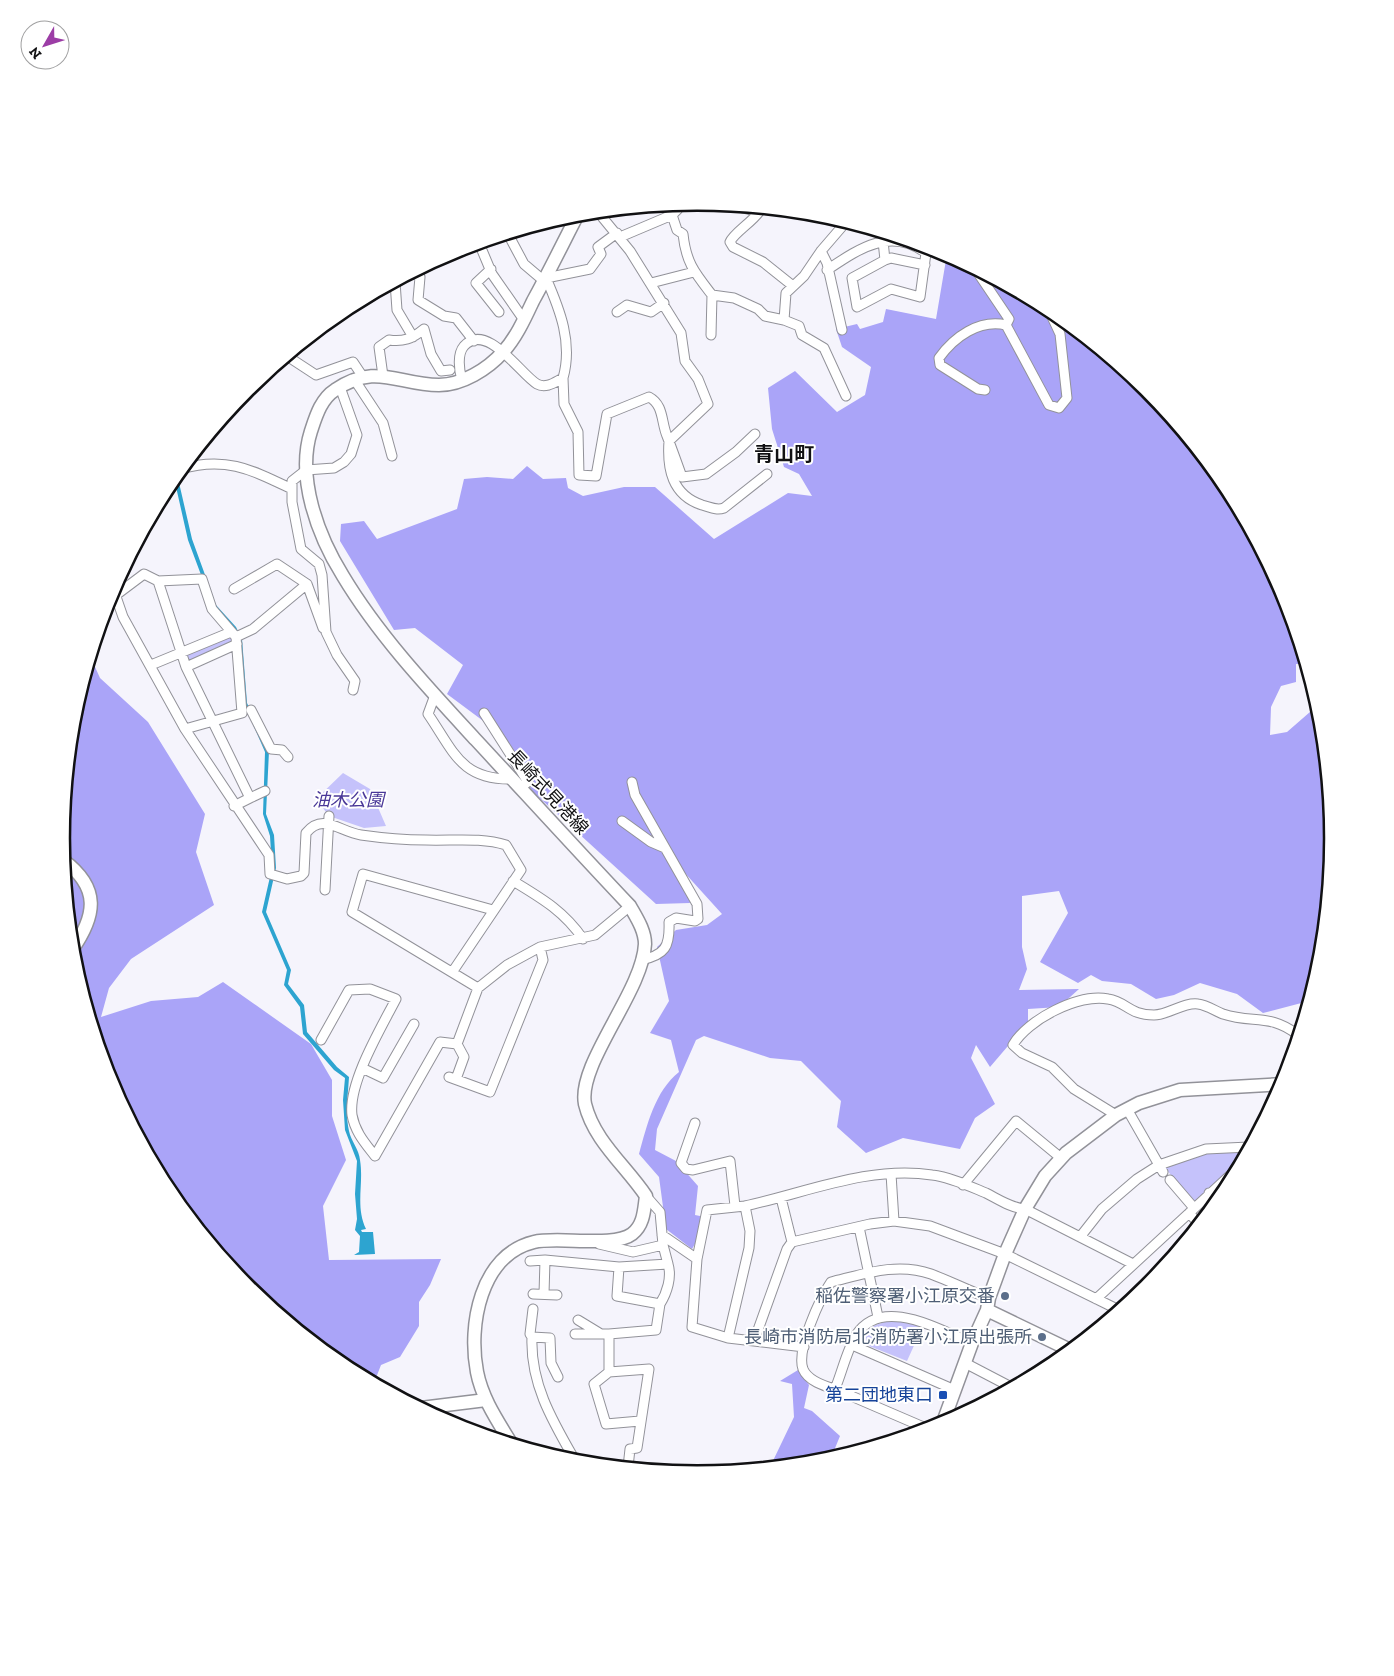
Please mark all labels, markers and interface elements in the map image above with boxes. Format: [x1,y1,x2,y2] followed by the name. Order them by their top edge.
[20,20,70,70] north arrow
[25,43,45,62] text: N
[754,442,814,466] district label: 青山町
[503,745,593,839] street label: 長崎式見港線
[312,789,387,811] park label: 油木公園
[815,1285,995,1307] place label: 稲佐警察署小江原交番
[999,1290,1011,1302] marker: 稲佐警察署小江原交番
[744,1326,1032,1348] place label: 長崎市消防局北消防署小江原出張所
[1036,1331,1048,1343] marker: 長崎市消防局北消防署小江原出張所
[825,1384,933,1406] place label: 第二団地東口
[937,1389,949,1401] marker: 第二団地東口

